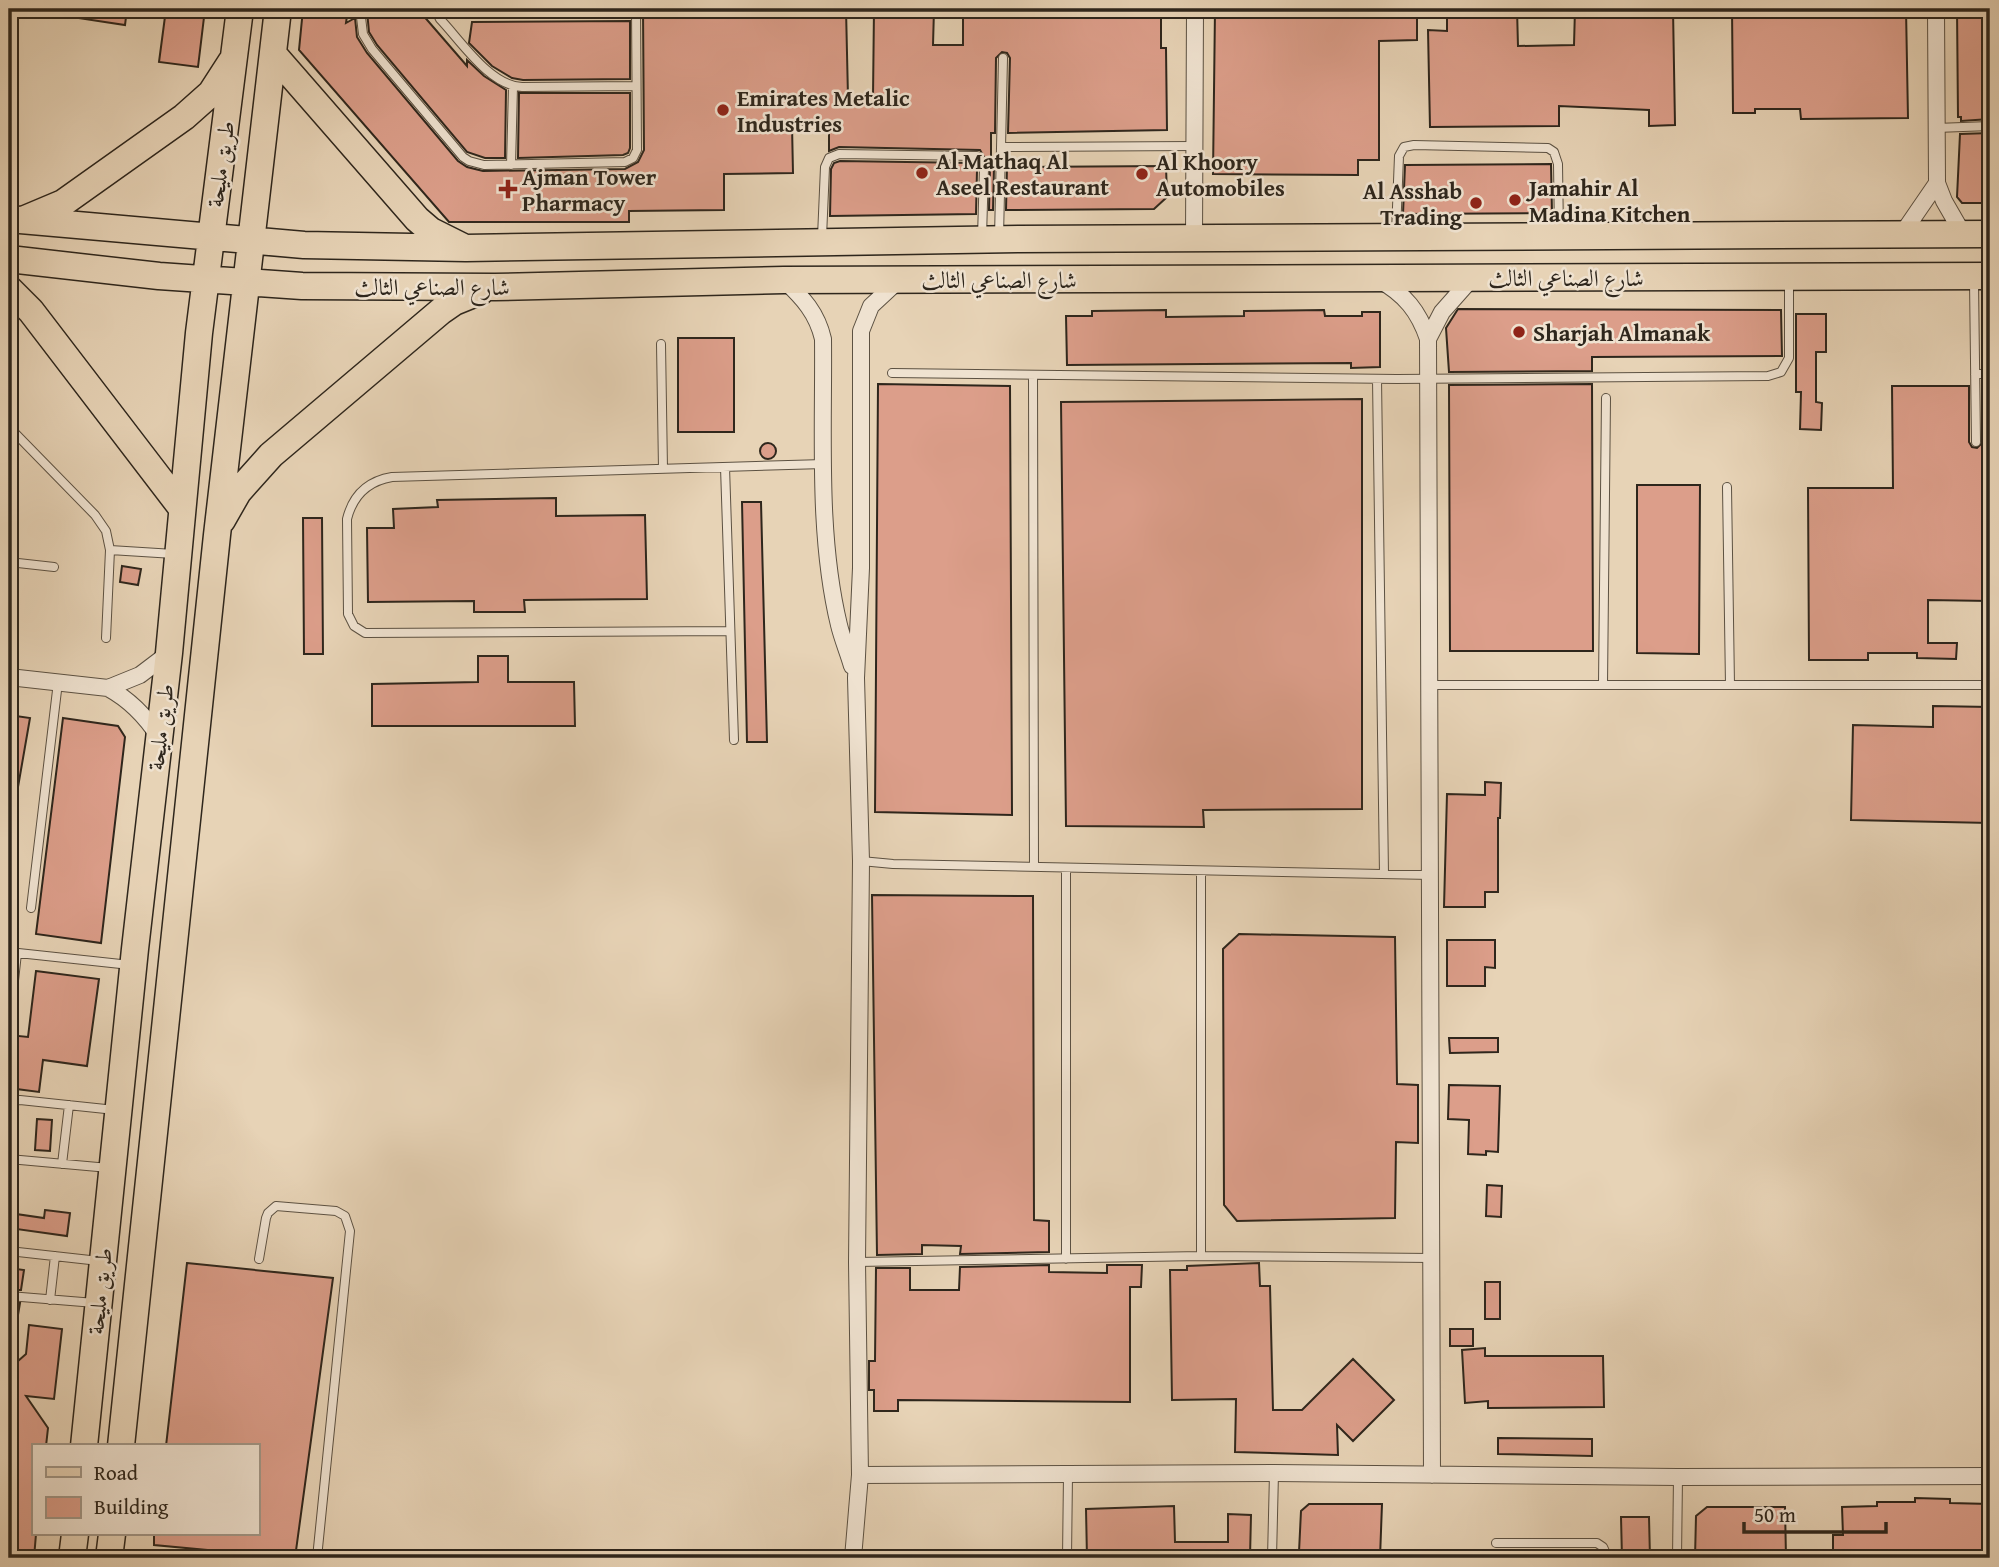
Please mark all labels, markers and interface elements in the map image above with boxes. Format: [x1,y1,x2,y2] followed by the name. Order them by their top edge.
[737,81,910,140] place label: Emirates Metalic Industries
[715,102,731,118] marker: Emirates Metalic Industries
[198,119,242,209] street label: طريق مليحة
[936,144,1109,203] place label: Al Mathaq Al Aseel Restaurant
[1156,145,1285,204] place label: Al Khoory Automobiles
[522,160,657,219] place label: Ajman Tower Pharmacy
[914,165,930,181] marker: Al Mathaq Al Aseel Restaurant
[1134,166,1150,182] marker: Al Khoory Automobiles
[1525,171,1691,230] place label: Jamahir Al Madina Kitchen
[1363,174,1463,233] place label: Al Asshab Trading
[500,181,516,197] marker: Ajman Tower Pharmacy
[1507,192,1523,208] marker: Jamahir Al Madina Kitchen
[1468,195,1484,211] marker: Al Asshab Trading
[1488,261,1644,298] street label: شارع الصناعي الثالث
[921,263,1077,300] street label: شارع الصناعي الثالث
[354,270,510,307] street label: شارع الصناعي الثالث
[1533,316,1711,349] place label: Sharjah Almanak
[1511,324,1527,340] marker: Sharjah Almanak
[138,682,182,772] street label: طريق مليحة
[78,1246,120,1336] street label: طريق مليحة
[32,1444,259,1536] legend
[94,1457,139,1488] text: Road
[1744,1490,1885,1534] scale bar
[94,1491,169,1522] text: Building
[1754,1499,1796,1530] text: 50 m

